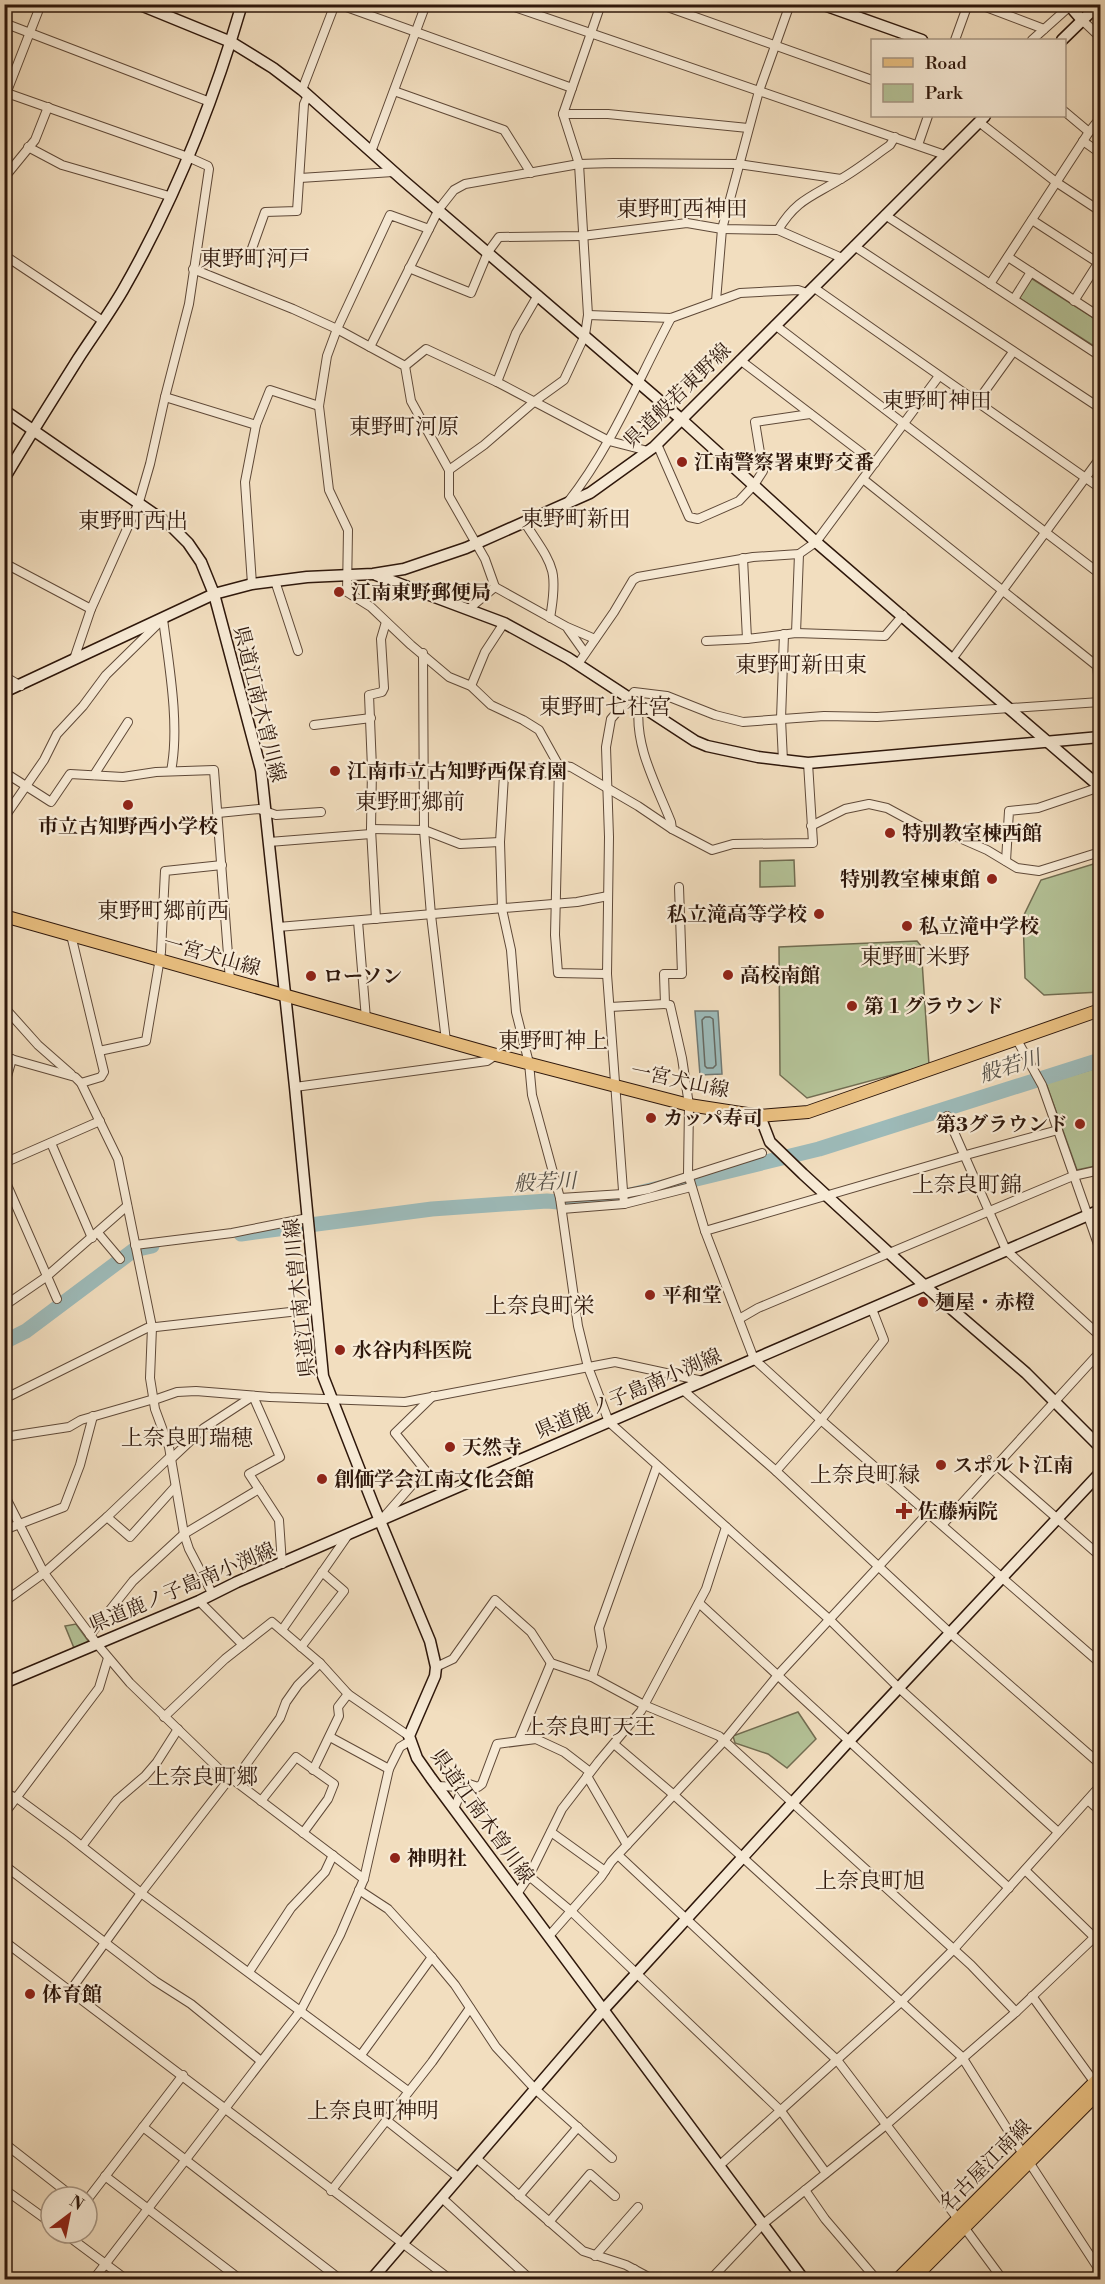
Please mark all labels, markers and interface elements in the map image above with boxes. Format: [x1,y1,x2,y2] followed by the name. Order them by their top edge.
[871,39,1066,117] legend
[925,52,968,75] text: Road
[925,82,964,105] text: Park
[616,196,748,223] district label: 東野町西神田
[200,246,310,273] district label: 東野町河戸
[619,338,737,454] street label: 県道般若東野線
[882,388,992,415] district label: 東野町神田
[349,414,459,441] district label: 東野町河原
[694,451,874,476] place label: 江南警察署東野交番
[675,455,689,469] marker: 江南警察署東野交番
[521,506,631,533] district label: 東野町新田
[78,508,188,535] district label: 東野町西出
[351,581,491,606] place label: 江南東野郵便局
[332,585,346,599] marker: 江南東野郵便局
[227,624,290,785] street label: 県道江南木曽川線
[735,652,867,679] district label: 東野町新田東
[539,694,671,721] district label: 東野町七社宮
[347,760,567,785] place label: 江南市立古知野西保育園
[328,764,342,778] marker: 江南市立古知野西保育園
[355,789,465,816] district label: 東野町郷前
[121,798,135,812] marker: 市立古知野西小学校
[38,815,218,840] place label: 市立古知野西小学校
[902,822,1042,847] place label: 特別教室棟西館
[883,826,897,840] marker: 特別教室棟西館
[840,868,980,893] place label: 特別教室棟東館
[985,872,999,886] marker: 特別教室棟東館
[97,898,229,925] district label: 東野町郷前西
[667,903,807,928] place label: 私立滝高等学校
[812,907,826,921] marker: 私立滝高等学校
[919,915,1039,940] place label: 私立滝中学校
[900,919,914,933] marker: 私立滝中学校
[160,931,263,982] street label: 一宮犬山線
[860,944,970,971] district label: 東野町米野
[740,964,820,989] place label: 高校南館
[323,965,402,990] place label: ローソン
[721,968,735,982] marker: 高校南館
[304,969,318,983] marker: ローソン
[864,995,1004,1020] place label: 第１グラウンド
[845,999,859,1013] marker: 第１グラウンド
[498,1028,608,1055] district label: 東野町神上
[976,1045,1046,1089] water label: 般若川
[628,1059,731,1104] street label: 一宮犬山線
[663,1107,763,1132] place label: カッパ寿司
[644,1111,658,1125] marker: カッパ寿司
[936,1113,1068,1138] place label: 第3グラウンド
[1073,1117,1087,1131] marker: 第3グラウンド
[513,1168,579,1198] water label: 般若川
[912,1172,1022,1199] district label: 上奈良町錦
[280,1217,321,1379] street label: 県道江南木曽川線
[662,1284,722,1309] place label: 平和堂
[643,1288,657,1302] marker: 平和堂
[935,1291,1035,1316] place label: 麺屋・赤橙
[485,1293,595,1320] district label: 上奈良町栄
[916,1295,930,1309] marker: 麺屋・赤橙
[352,1339,472,1364] place label: 水谷内科医院
[333,1343,347,1357] marker: 水谷内科医院
[532,1344,726,1445] street label: 県道鹿ノ子島南小渕線
[121,1425,253,1452] district label: 上奈良町瑞穂
[462,1436,522,1461] place label: 天然寺
[443,1440,457,1454] marker: 天然寺
[953,1454,1073,1479] place label: スポルト江南
[934,1458,948,1472] marker: スポルト江南
[810,1462,920,1489] district label: 上奈良町緑
[334,1468,534,1493] place label: 創価学会江南文化会館
[315,1472,329,1486] marker: 創価学会江南文化会館
[918,1500,998,1525] place label: 佐藤病院
[895,1502,913,1520] marker: 佐藤病院
[86,1538,280,1639] street label: 県道鹿ノ子島南小渕線
[524,1714,656,1741] district label: 上奈良町天王
[425,1745,539,1889] street label: 県道江南木曽川線
[148,1764,258,1791] district label: 上奈良町郷
[407,1847,467,1872] place label: 神明社
[388,1851,402,1865] marker: 神明社
[815,1868,925,1895] district label: 上奈良町旭
[42,1983,102,2008] place label: 体育館
[23,1987,37,2001] marker: 体育館
[307,2098,439,2125] district label: 上奈良町神明
[935,2115,1037,2217] street label: 名古屋江南線
[39,2185,99,2245] north arrow
[66,2191,87,2215] text: N

